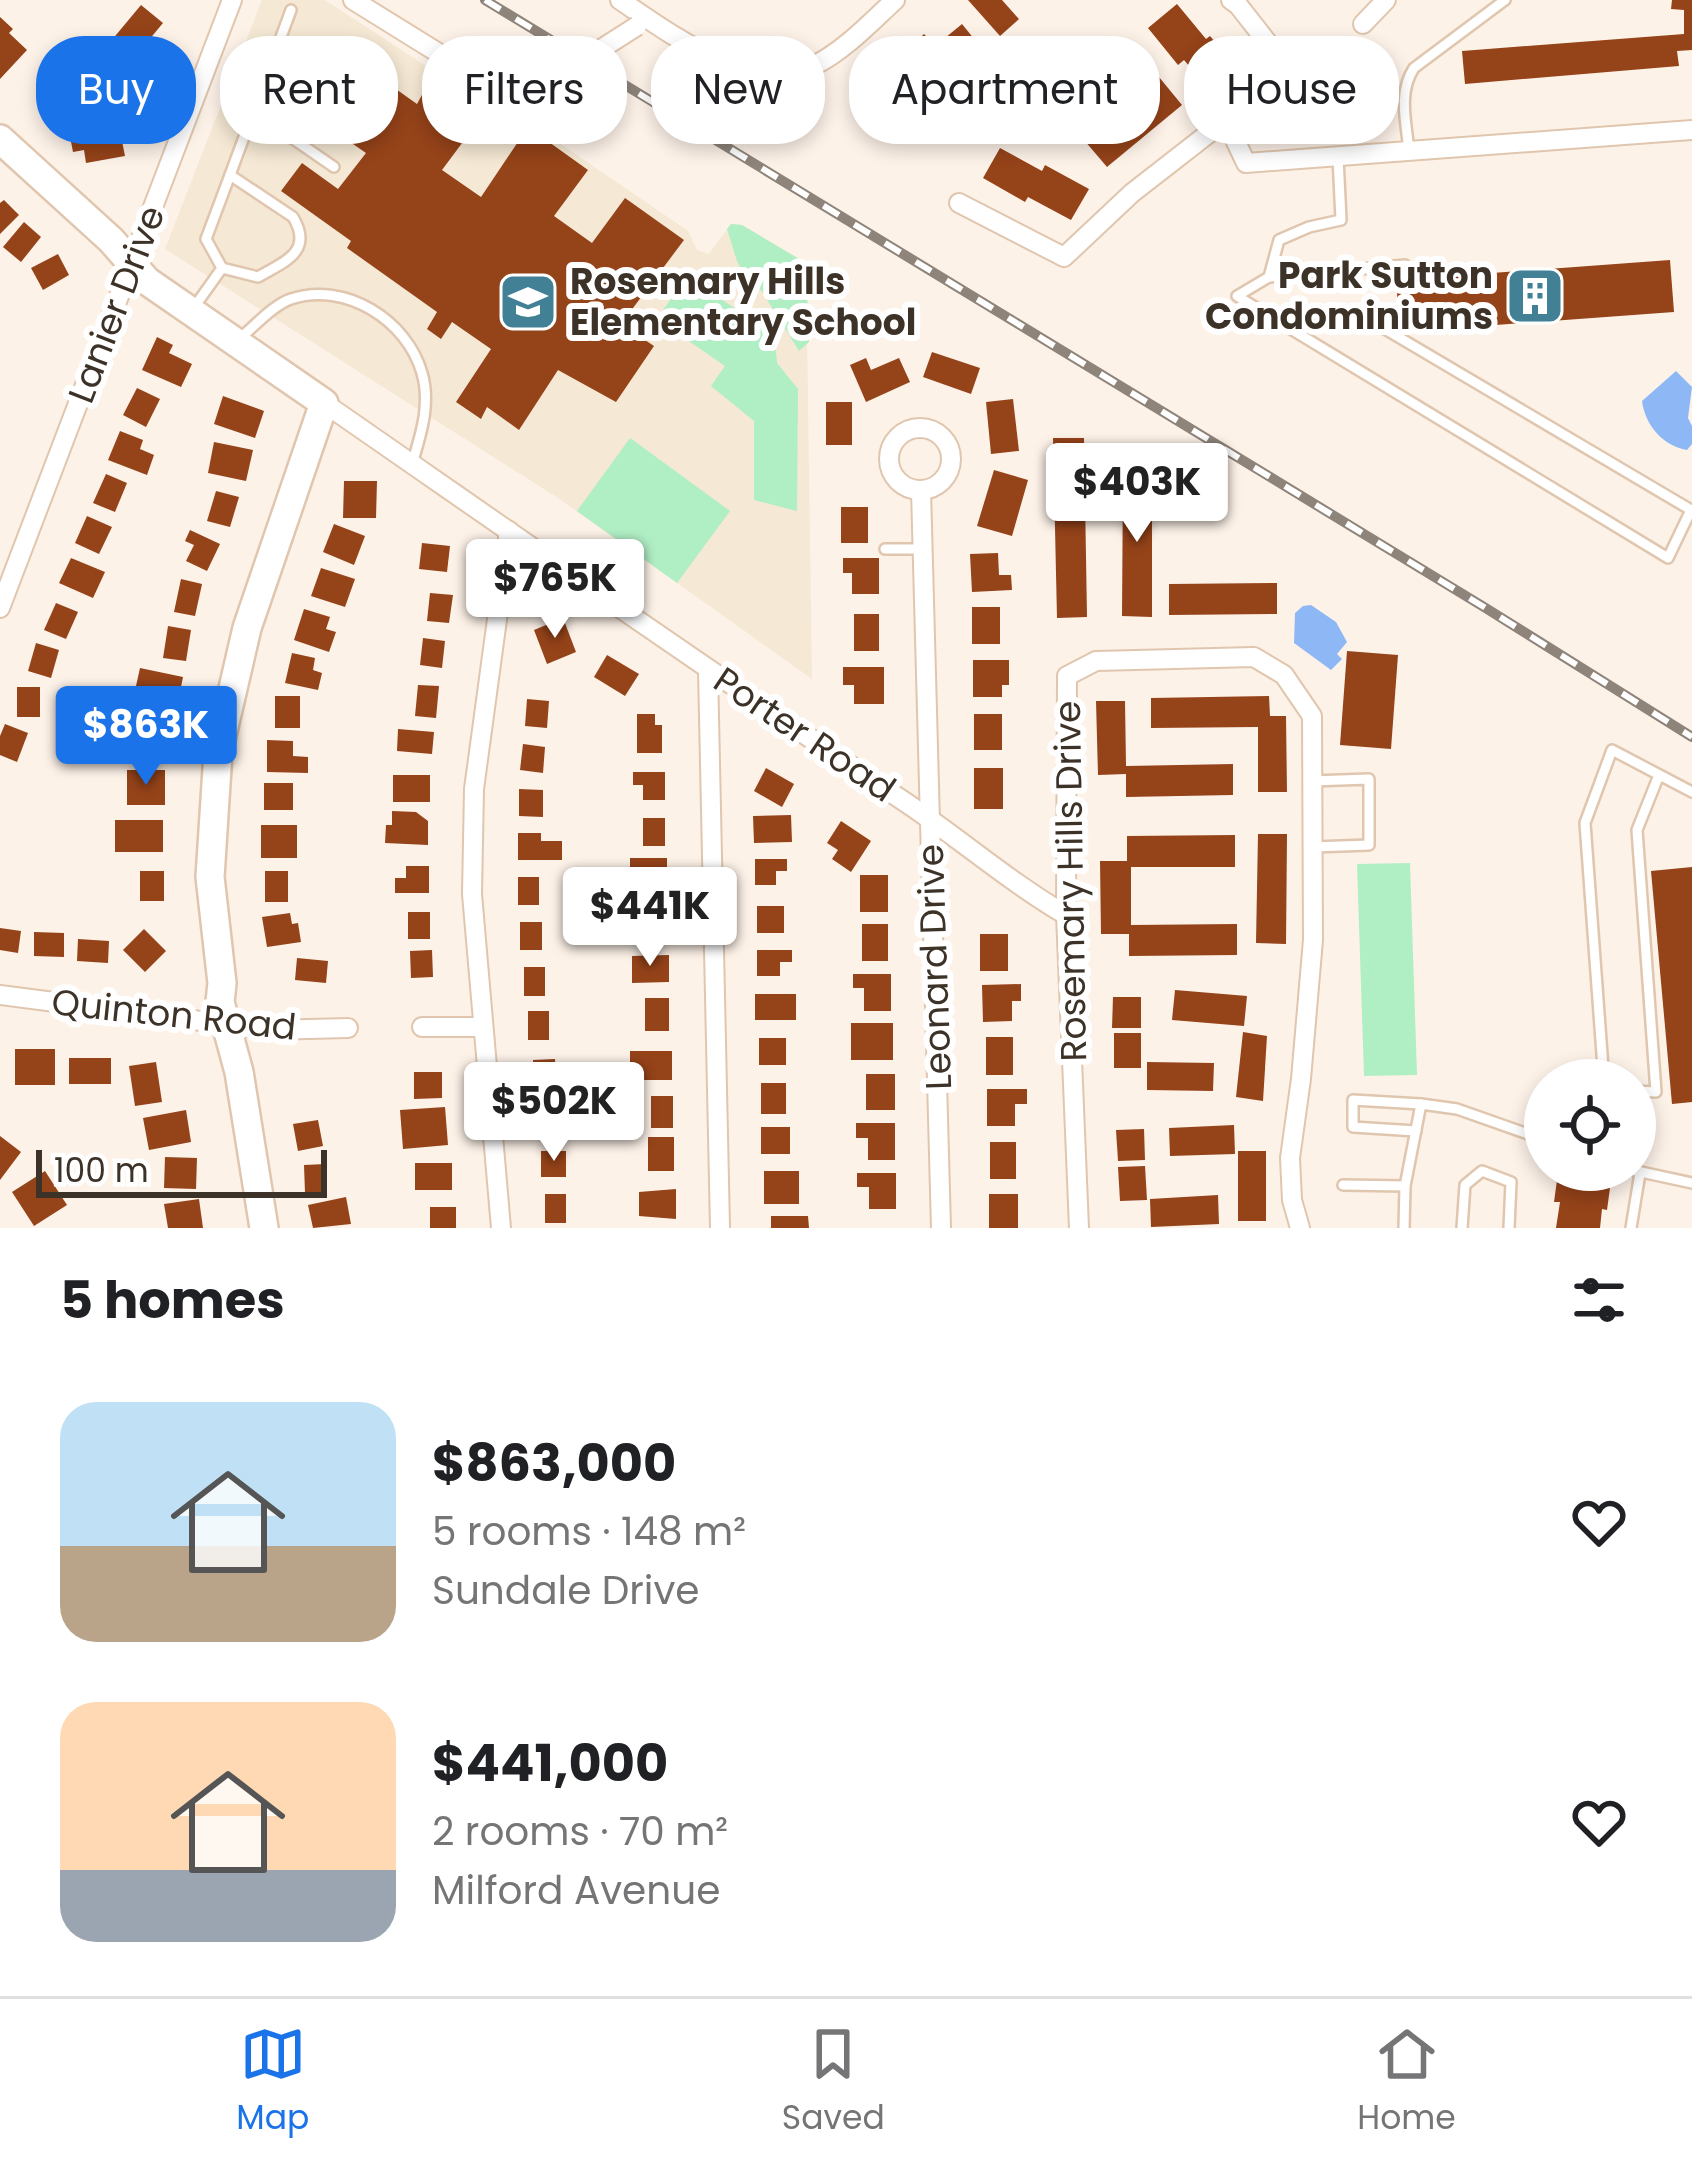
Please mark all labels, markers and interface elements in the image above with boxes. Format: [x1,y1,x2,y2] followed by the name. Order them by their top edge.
[36,36,196,144] chip: Buy
[220,36,398,144] chip: Rent
[422,36,627,144] chip: Filters
[651,36,825,144] chip: New
[849,36,1160,144] chip: Apartment
[1184,36,1399,144] chip: House
[55,198,177,410] street label: Lanier Drive
[1205,250,1493,342] place label: Park Sutton Condominiums
[570,256,916,348] place label: Rosemary Hills Elementary School
[1504,265,1566,327] building icon: Park Sutton Condominiums
[497,271,559,333] school or university icon: Rosemary Hills Elementary School
[1053,443,1221,545] pin: $403K
[1073,454,1201,509] text: $403K
[471,539,639,641] pin: $765K
[493,550,617,605] text: $765K
[704,655,906,814] street label: Porter Road
[62,686,230,788] pin: $863K
[83,697,209,752] text: $863K
[1042,700,1099,1062] street label: Rosemary Hills Drive
[905,843,964,1091] street label: Leonard Drive
[566,867,734,969] pin: $441K
[590,878,710,933] text: $441K
[49,976,299,1053] street label: Quinton Road
[1524,1059,1656,1191] map controls
[1524,1059,1656,1191] button: locate
[470,1062,638,1164] pin: $502K
[491,1073,617,1128] text: $502K
[36,1144,327,1197] scale bar
[54,1147,149,1194] text: 100 m
[60,1264,285,1336] text: 5 homes
[1566,1267,1632,1333] icon: filters
[432,1427,676,1499] text: $863,000
[156,1450,300,1594] icon: home
[1566,1489,1632,1555] icon: heart
[432,1504,746,1559] text: 5 rooms · 148 m²
[432,1563,700,1618] text: Sundale Drive
[432,1727,668,1799] text: $441,000
[156,1750,300,1894] icon: home
[1566,1789,1632,1855] icon: heart
[432,1804,728,1859] text: 2 rooms · 70 m²
[432,1863,720,1918] text: Milford Avenue
[236,2021,309,2143] tab: Map
[782,2021,885,2143] tab: Saved
[1357,2021,1456,2143] tab: Home

